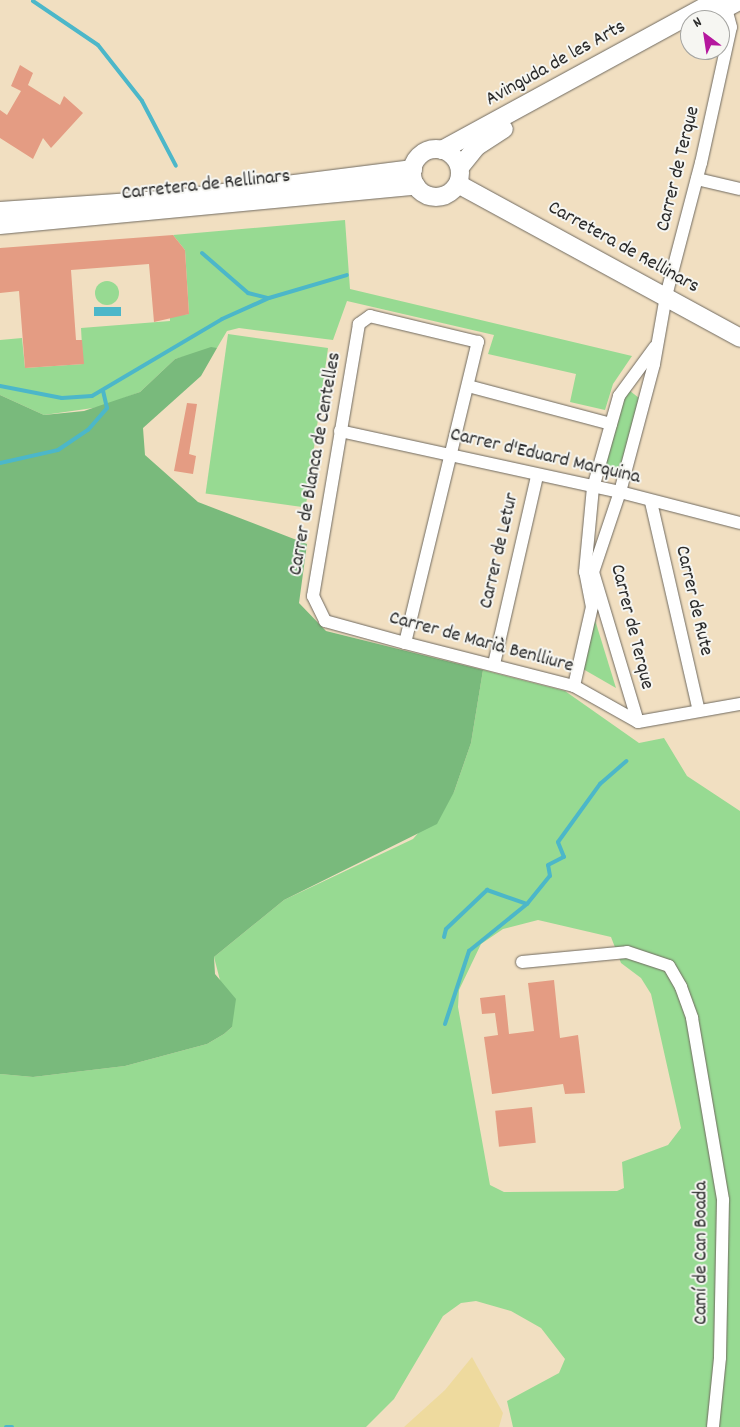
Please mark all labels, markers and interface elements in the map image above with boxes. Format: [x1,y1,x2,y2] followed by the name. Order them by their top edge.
[680,10,730,60] north arrow
[690,13,706,33] text: N
[482,16,630,112] street label: Avinguda de les Arts
[652,104,706,234] street label: Carrer de Terque
[121,165,291,207] street label: Carretera de Rellinars
[543,196,703,300] street label: Carretera de Rellinars
[285,351,347,577] street label: Carrer de Blanca de Centelles
[448,423,642,491] street label: Carrer d'Eduard Marquina
[475,491,525,611] street label: Carrer de Letur
[669,544,717,658] street label: Carrer de Rute
[604,562,658,692] street label: Carrer de Terque
[386,607,576,679] street label: Carrer de Marià Benlliure
[690,1181,714,1325] street label: Camí de Can Boada

